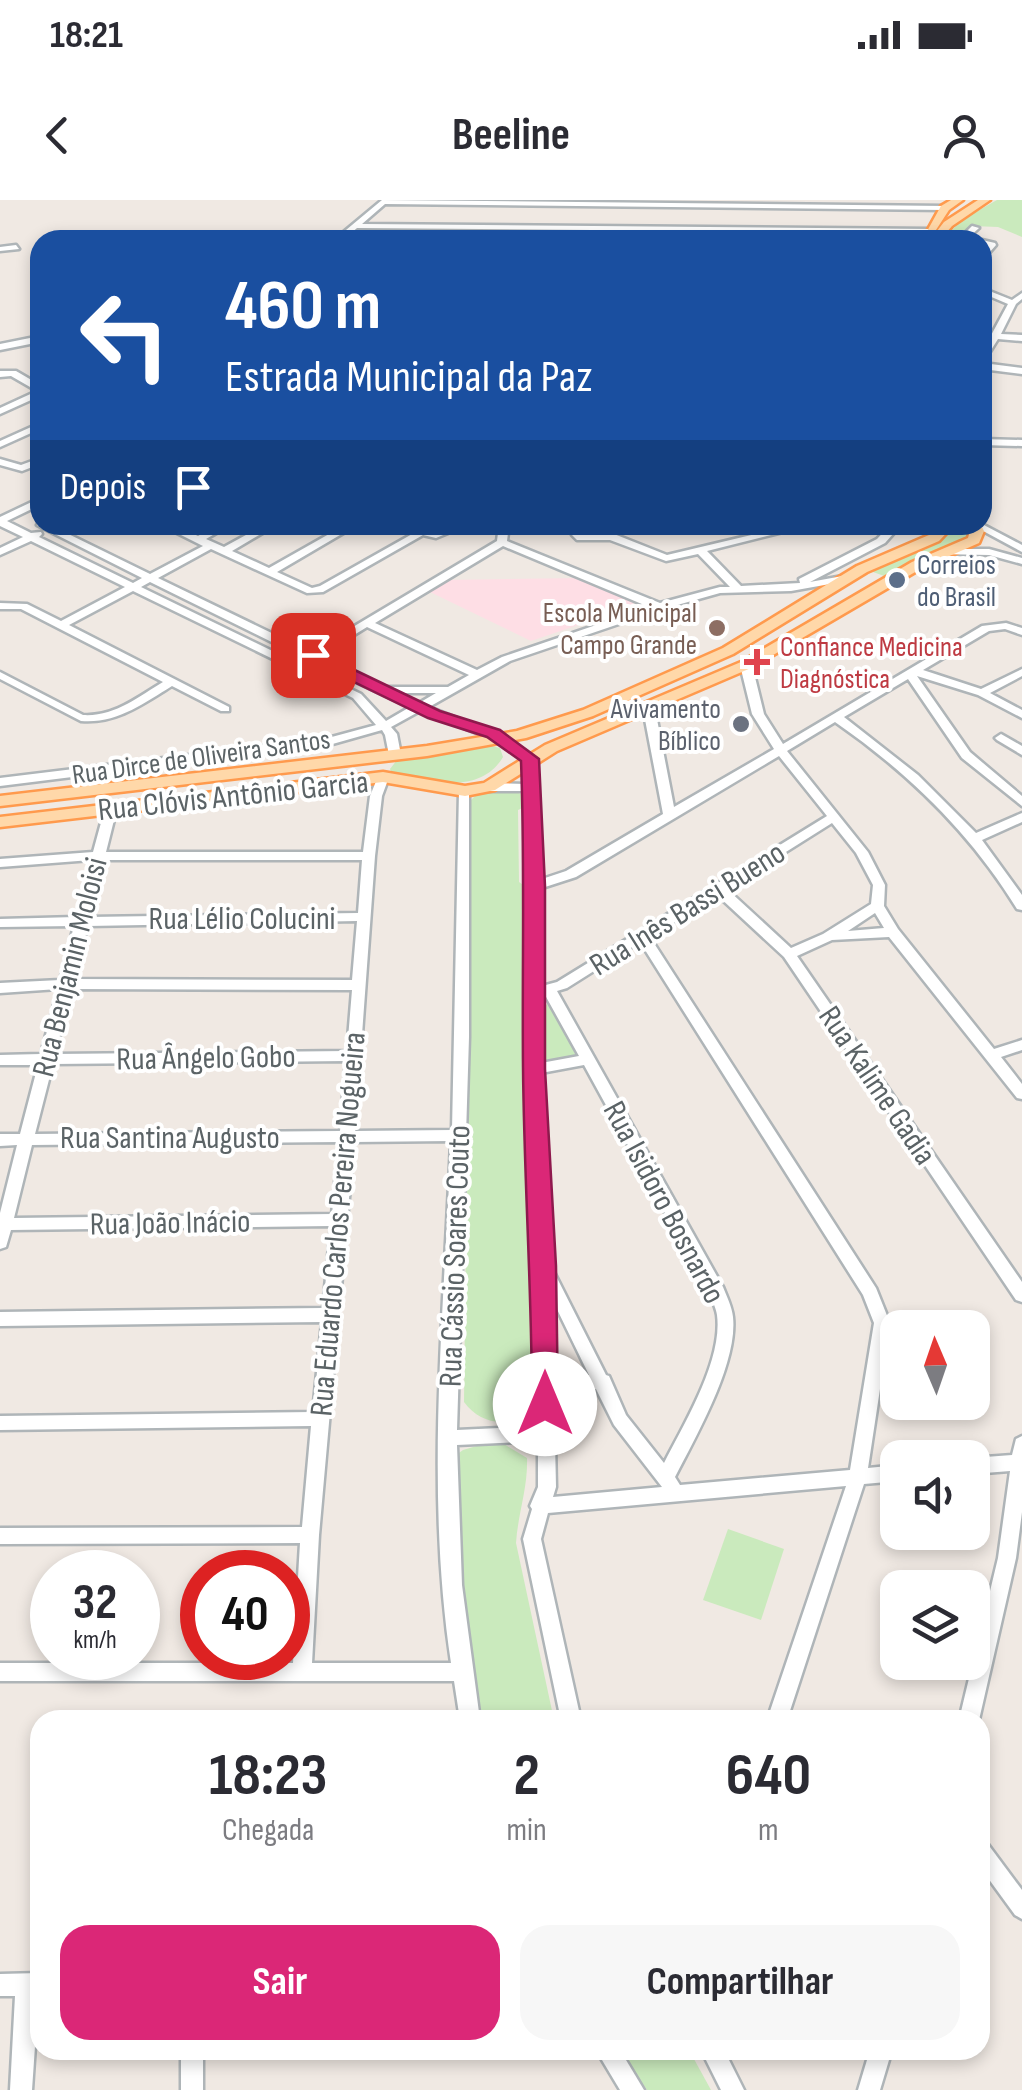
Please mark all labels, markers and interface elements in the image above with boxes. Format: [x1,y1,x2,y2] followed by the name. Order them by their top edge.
[50,13,123,58] text: 18:21
[30,108,85,163] icon: back
[452,108,570,163] text: Beeline
[937,108,992,163] icon: person
[225,265,381,349] text: 460 m
[60,270,190,400] icon: left
[225,350,592,405] text: Estrada Municipal da Paz
[166,460,221,515] icon: arrive
[60,465,146,510] text: Depois
[917,549,996,614] place label: Correios do Brasil
[886,569,908,591] marker: Correios do Brasil
[543,597,697,662] place label: Escola Municipal Campo Grande
[271,613,356,698] pin
[706,617,728,639] marker: Escola Municipal Campo Grande
[286,628,341,683] icon: arrive
[780,631,963,696] place label: Confiance Medicina Diagnóstica
[744,649,770,675] marker: Confiance Medicina Diagnóstica
[610,693,721,758] place label: Avivamento Bíblico
[730,713,752,735] marker: Avivamento Bíblico
[70,723,332,792] street label: Rua Dirce de Oliveira Santos
[96,763,370,830] street label: Rua Clóvis Antônio Garcia
[583,834,793,985] street label: Rua Inês Bassi Bueno
[24,854,117,1081] street label: Rua Benjamin Moloisi
[148,900,336,939] street label: Rua Lélio Colucini
[809,999,944,1173] street label: Rua Kalime Gadia
[302,1030,375,1418] street label: Rua Eduardo Carlos Pereira Nogueira
[116,1037,296,1080] street label: Rua Ângelo Gobo
[594,1095,733,1311] street label: Rua Isidoro Bosnardo
[60,1119,280,1158] street label: Rua Santina Augusto
[431,1125,480,1388] street label: Rua Cássio Soares Couto
[89,1203,251,1244] street label: Rua João Inácio
[880,1310,990,1420] north arrow
[880,1310,990,1680] map controls
[493,1352,597,1456] position arrow
[880,1440,990,1550] button: sound
[180,1550,310,1680] speed limit sign: 40
[880,1570,990,1680] button: layers
[73,1573,117,1633] text: 32
[73,1625,117,1656] text: km/h
[209,1740,327,1812] text: 18:23
[513,1740,540,1812] text: 2
[726,1740,811,1812] text: 640
[222,1811,314,1850] text: Chegada
[506,1811,547,1850] text: min
[758,1811,779,1850] text: m
[60,1925,500,2040] button: Sair
[520,1925,960,2040] button: Compartilhar

